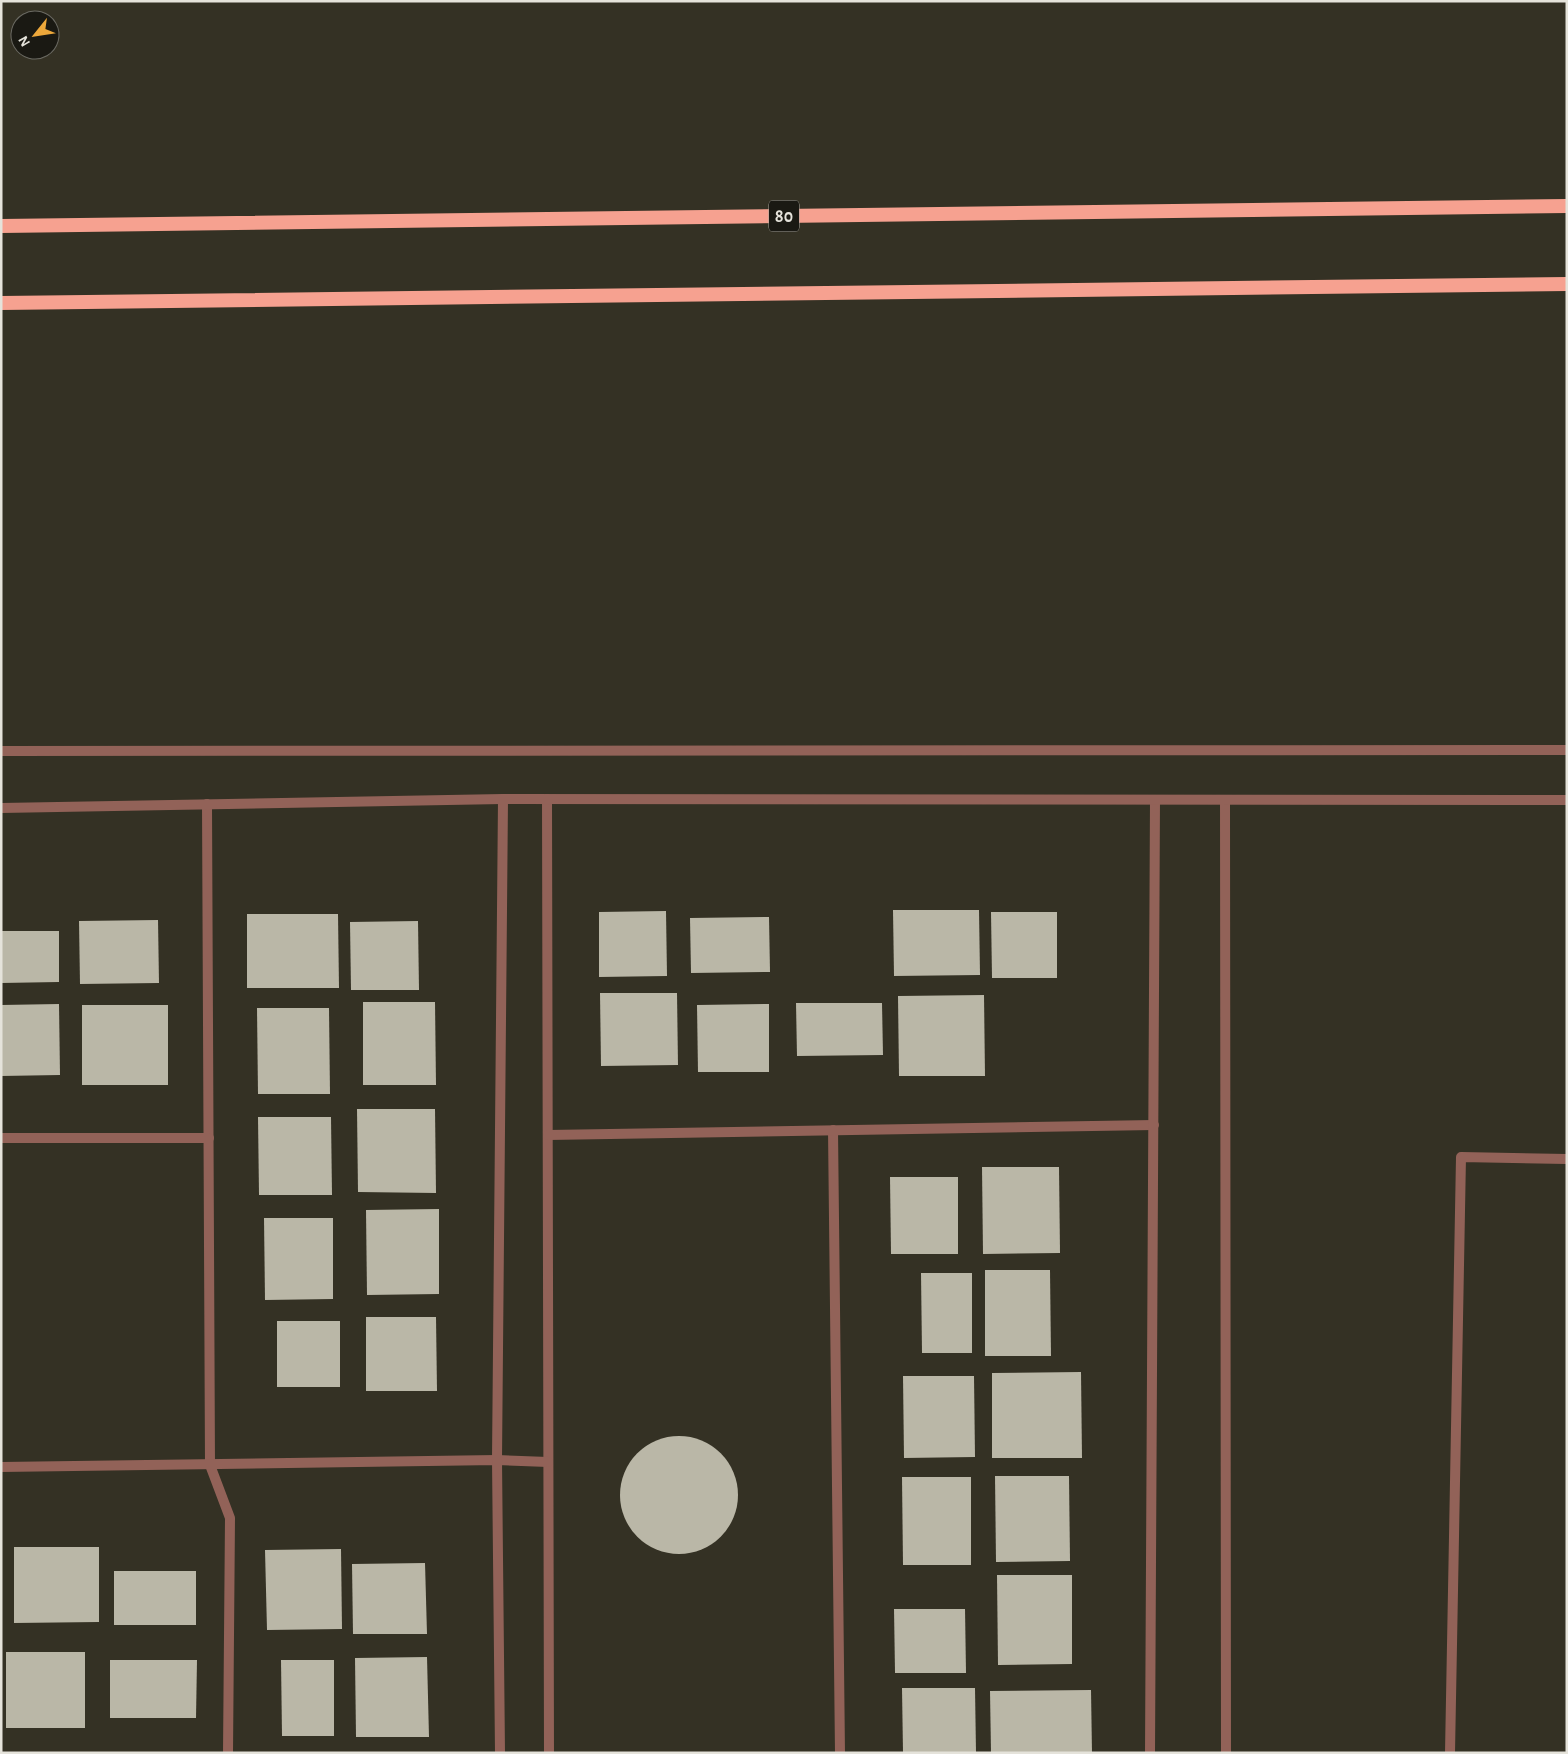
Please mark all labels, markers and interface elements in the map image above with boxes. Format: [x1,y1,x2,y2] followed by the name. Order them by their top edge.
[10,10,60,60] north arrow
[16,33,33,49] text: N
[769,200,799,232] road number: 80

